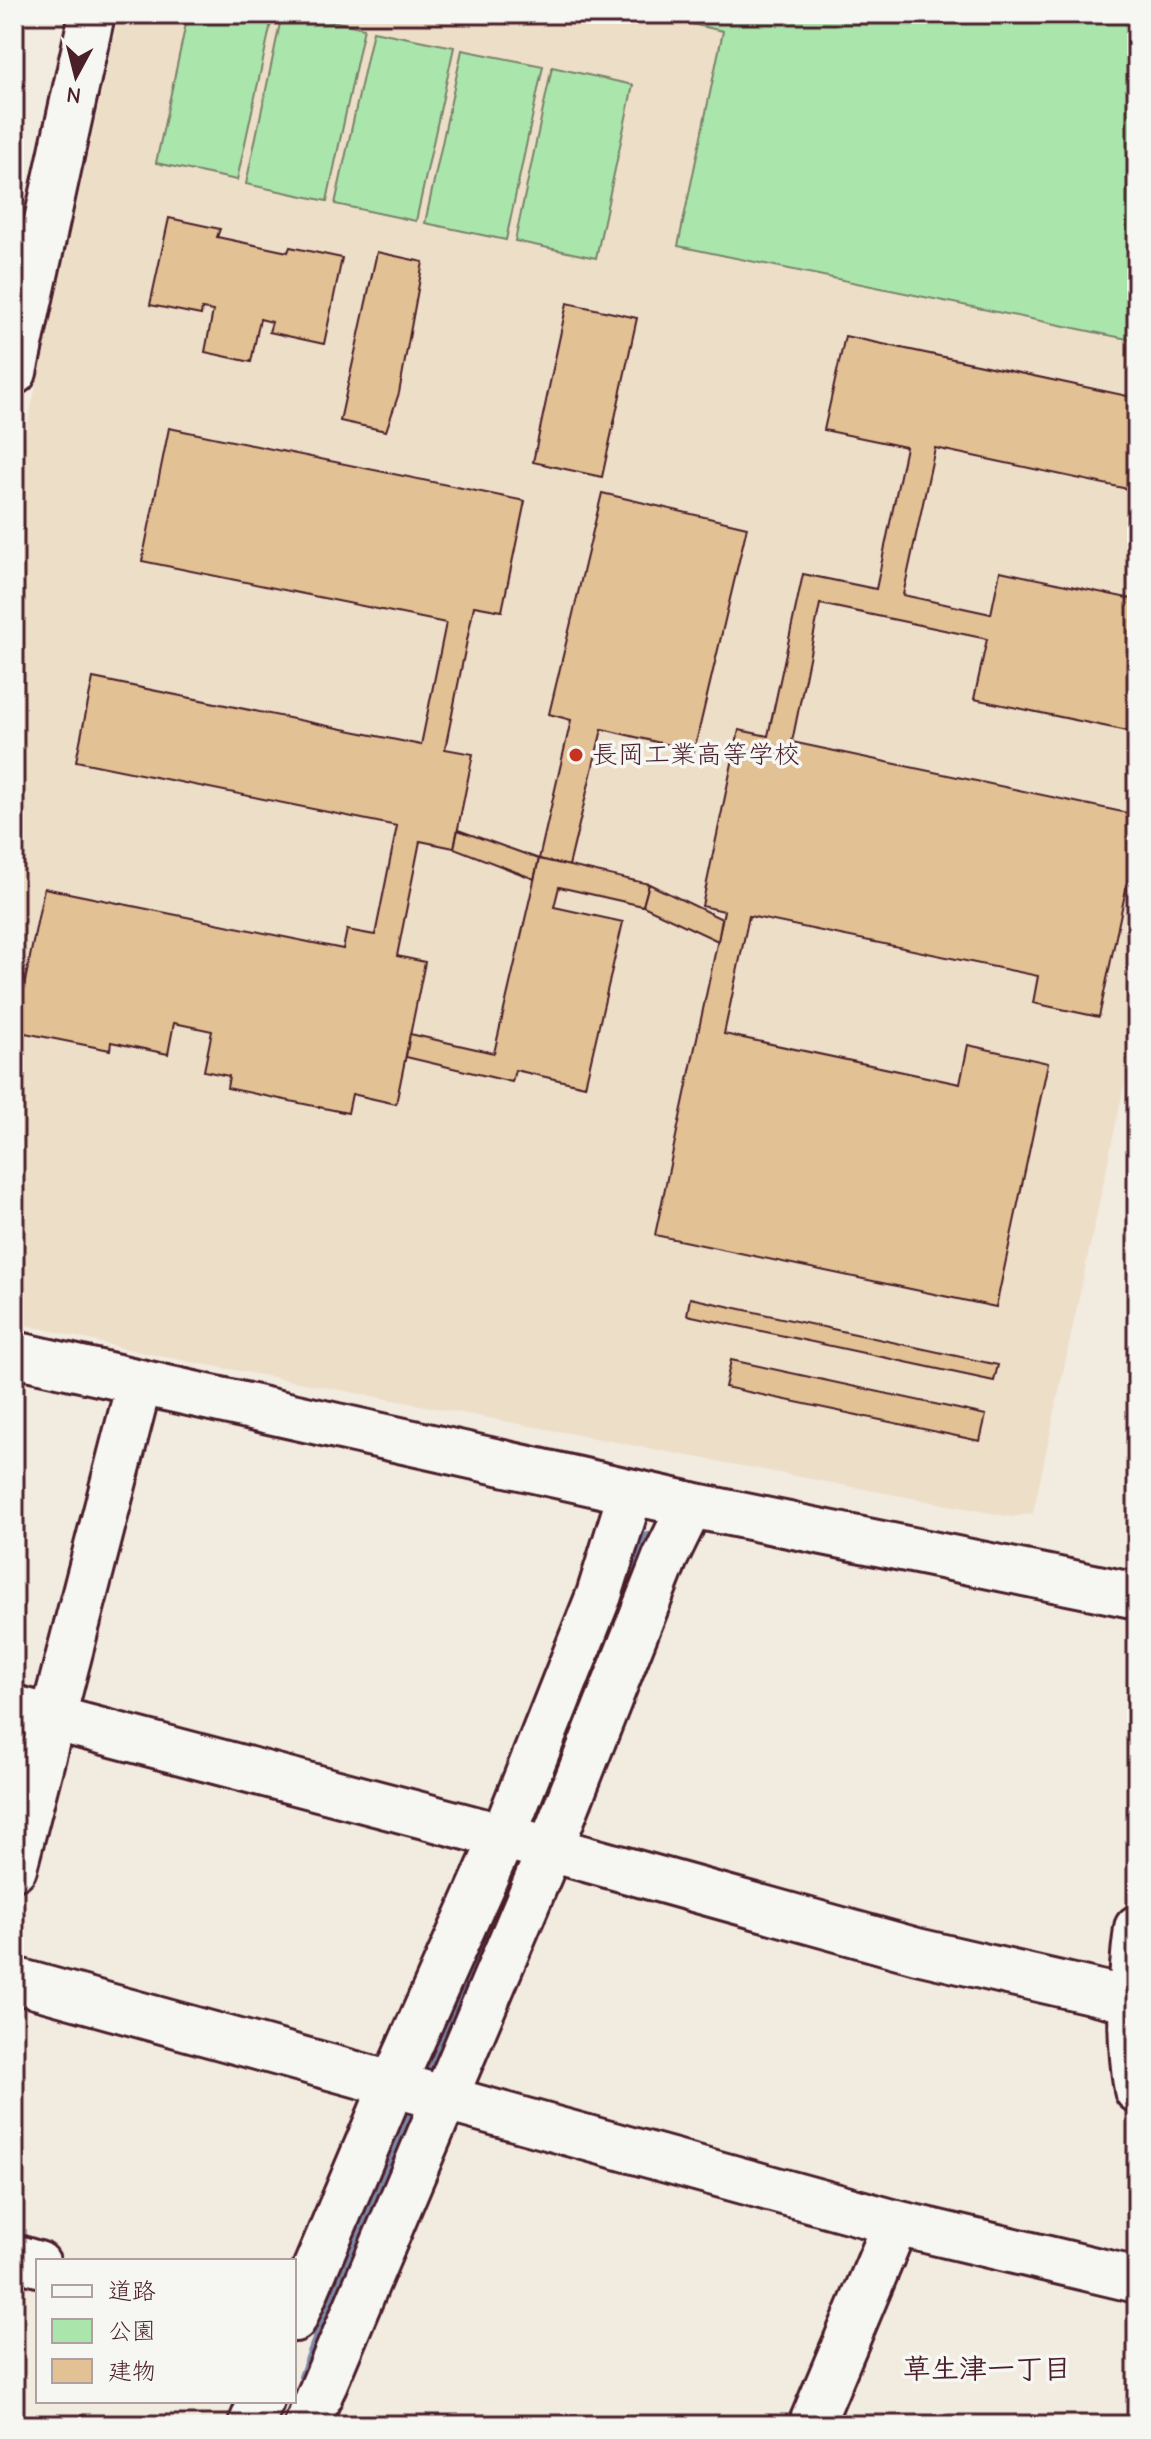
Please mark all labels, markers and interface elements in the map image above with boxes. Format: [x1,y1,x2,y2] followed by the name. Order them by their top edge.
[36,36,116,116] north arrow
[65,81,82,109] text: N
[592,740,800,770] place label: 長岡工業高等学校
[567,746,585,764] marker: 長岡工業高等学校
[36,2259,296,2403] legend
[108,2277,156,2305] text: 道路
[108,2317,156,2345] text: 公園
[903,2353,1071,2385] district label: 草生津一丁目
[108,2357,156,2385] text: 建物

